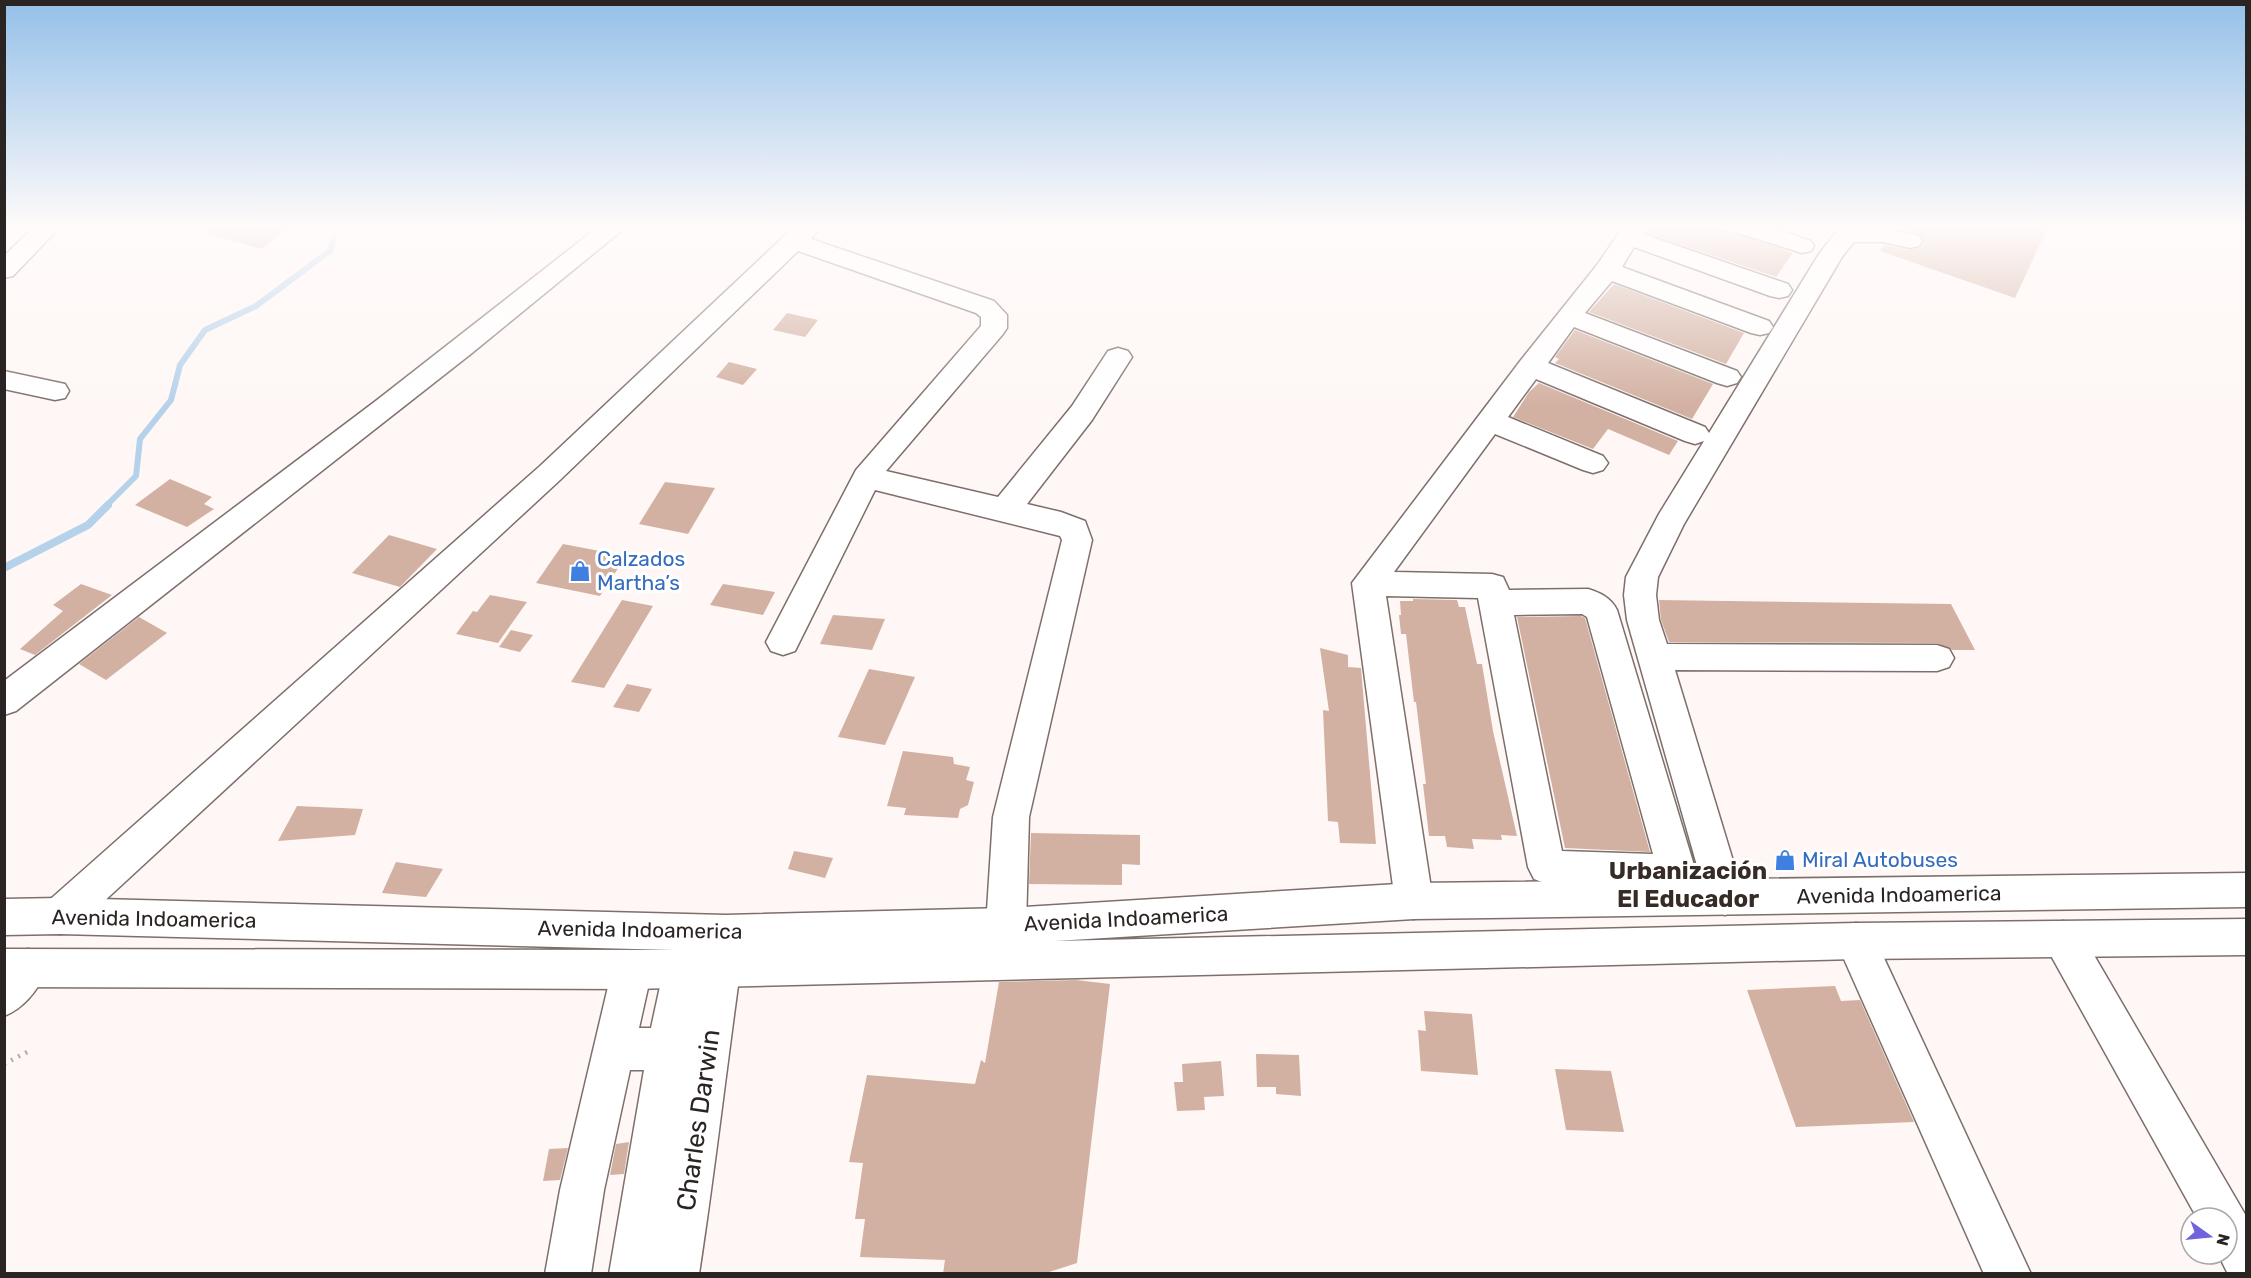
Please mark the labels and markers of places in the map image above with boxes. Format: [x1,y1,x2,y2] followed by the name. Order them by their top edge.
[597,546,685,595] place label: Calzados Martha’s
[568,559,592,583] shop icon: Calzados Martha’s
[1802,847,1958,872] place label: Miral Autobuses
[1773,848,1797,872] shop icon: Miral Autobuses

